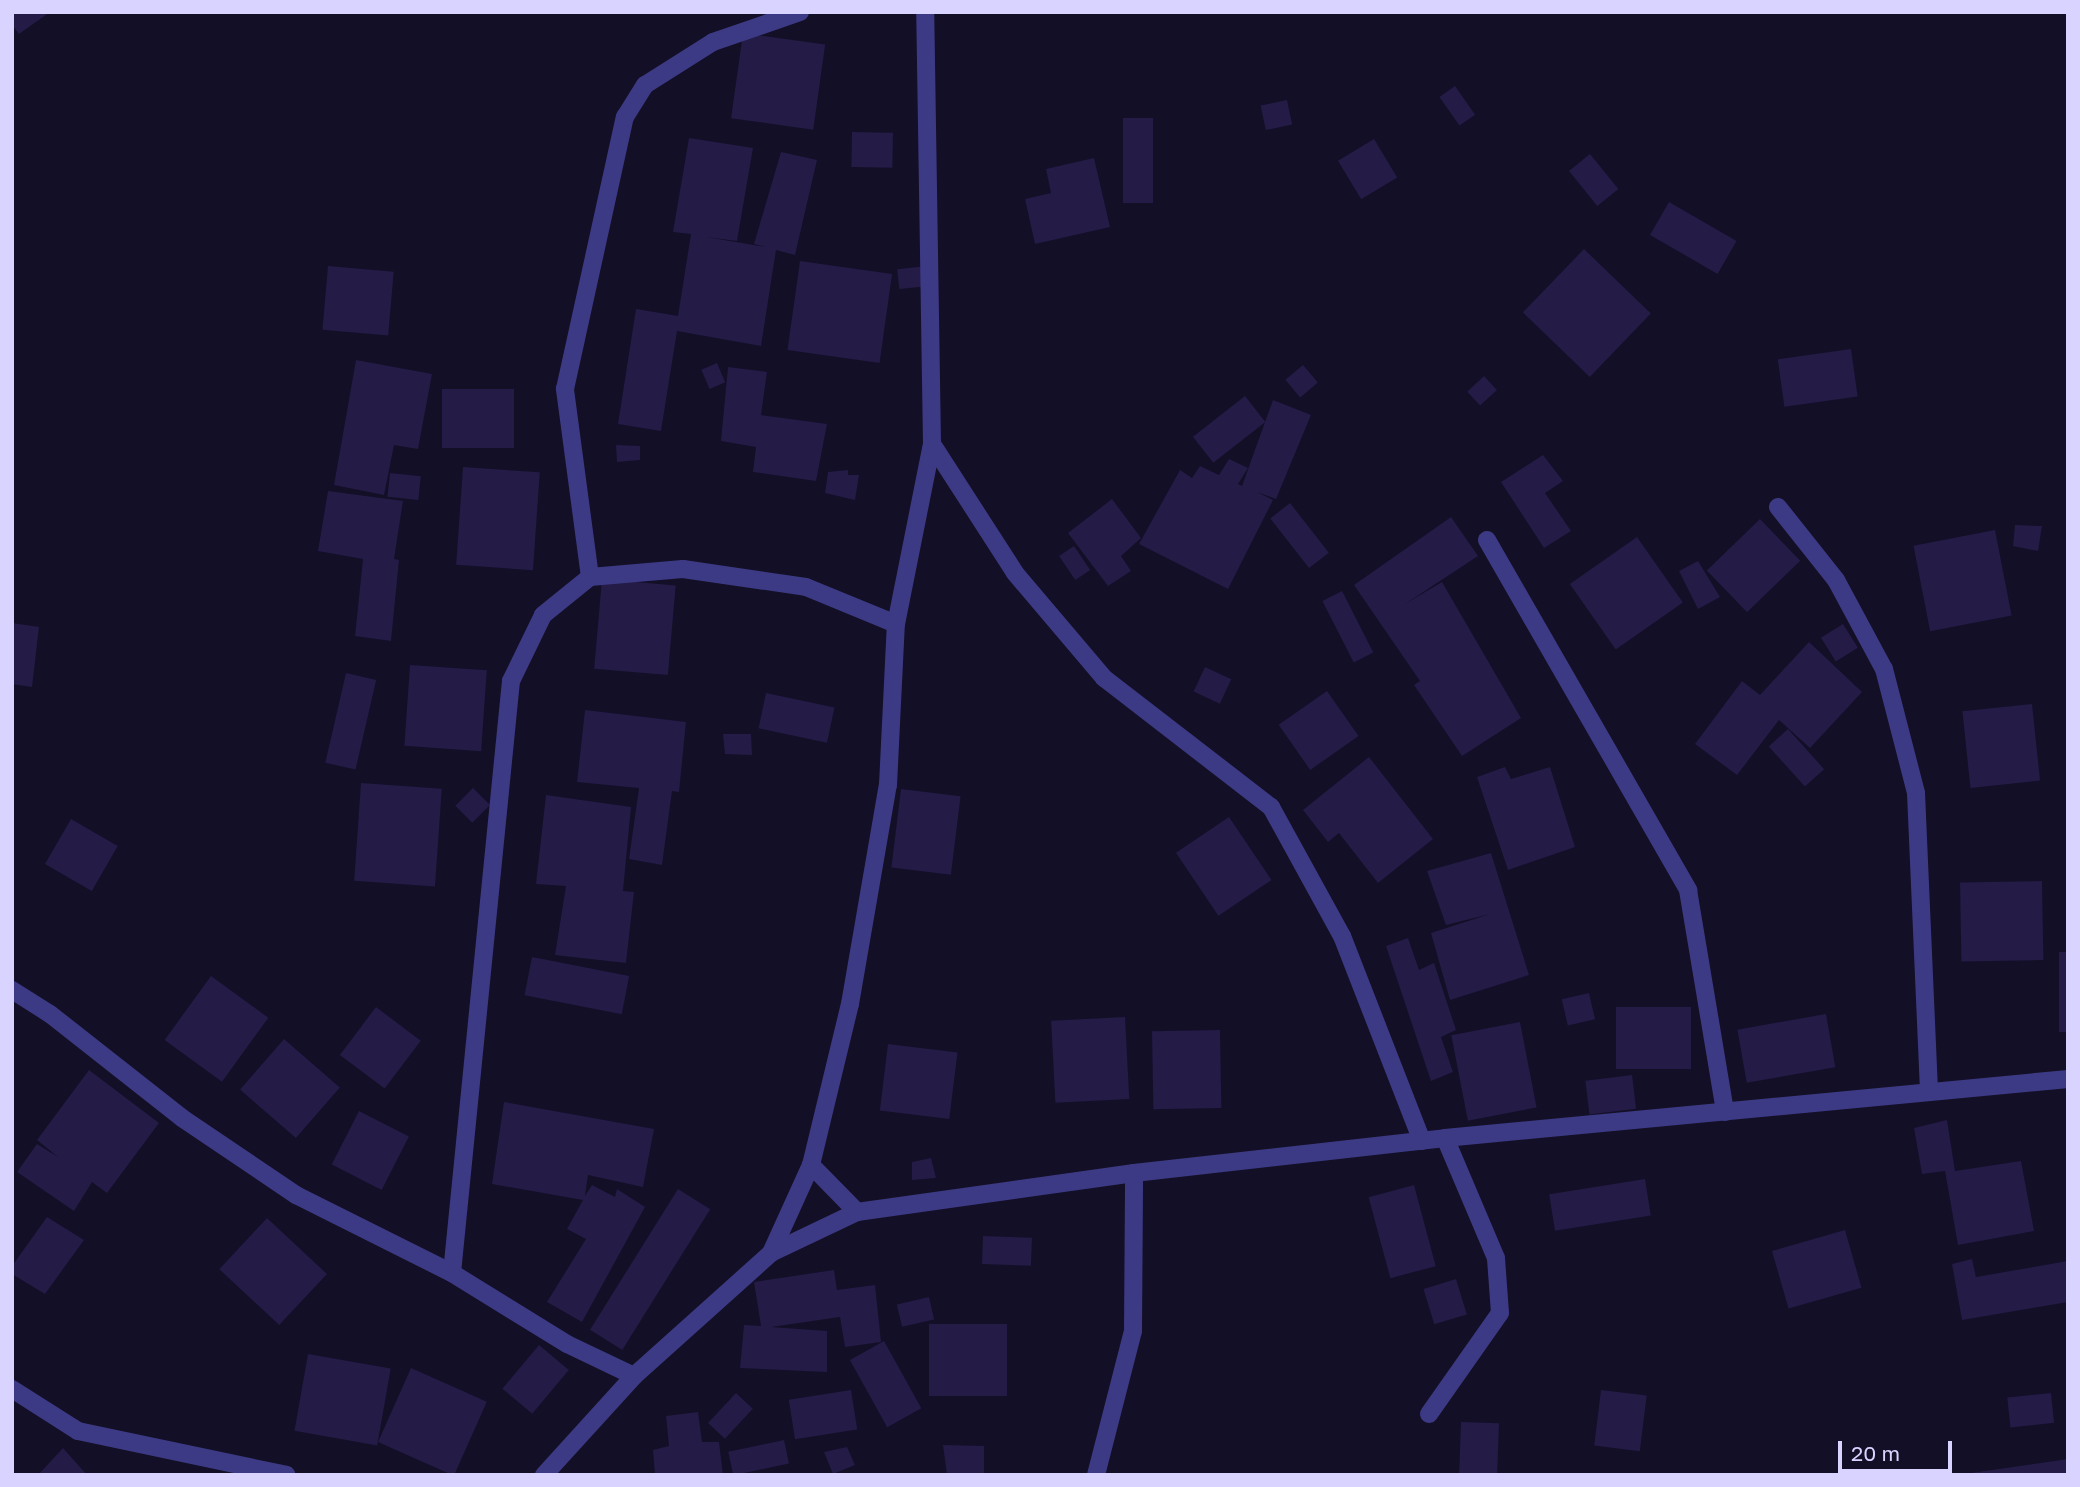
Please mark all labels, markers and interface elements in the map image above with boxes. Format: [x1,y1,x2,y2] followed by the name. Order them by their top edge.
[1842,1428,1956,1472] scale bar
[1851,1440,1900,1466] text: 20 m

